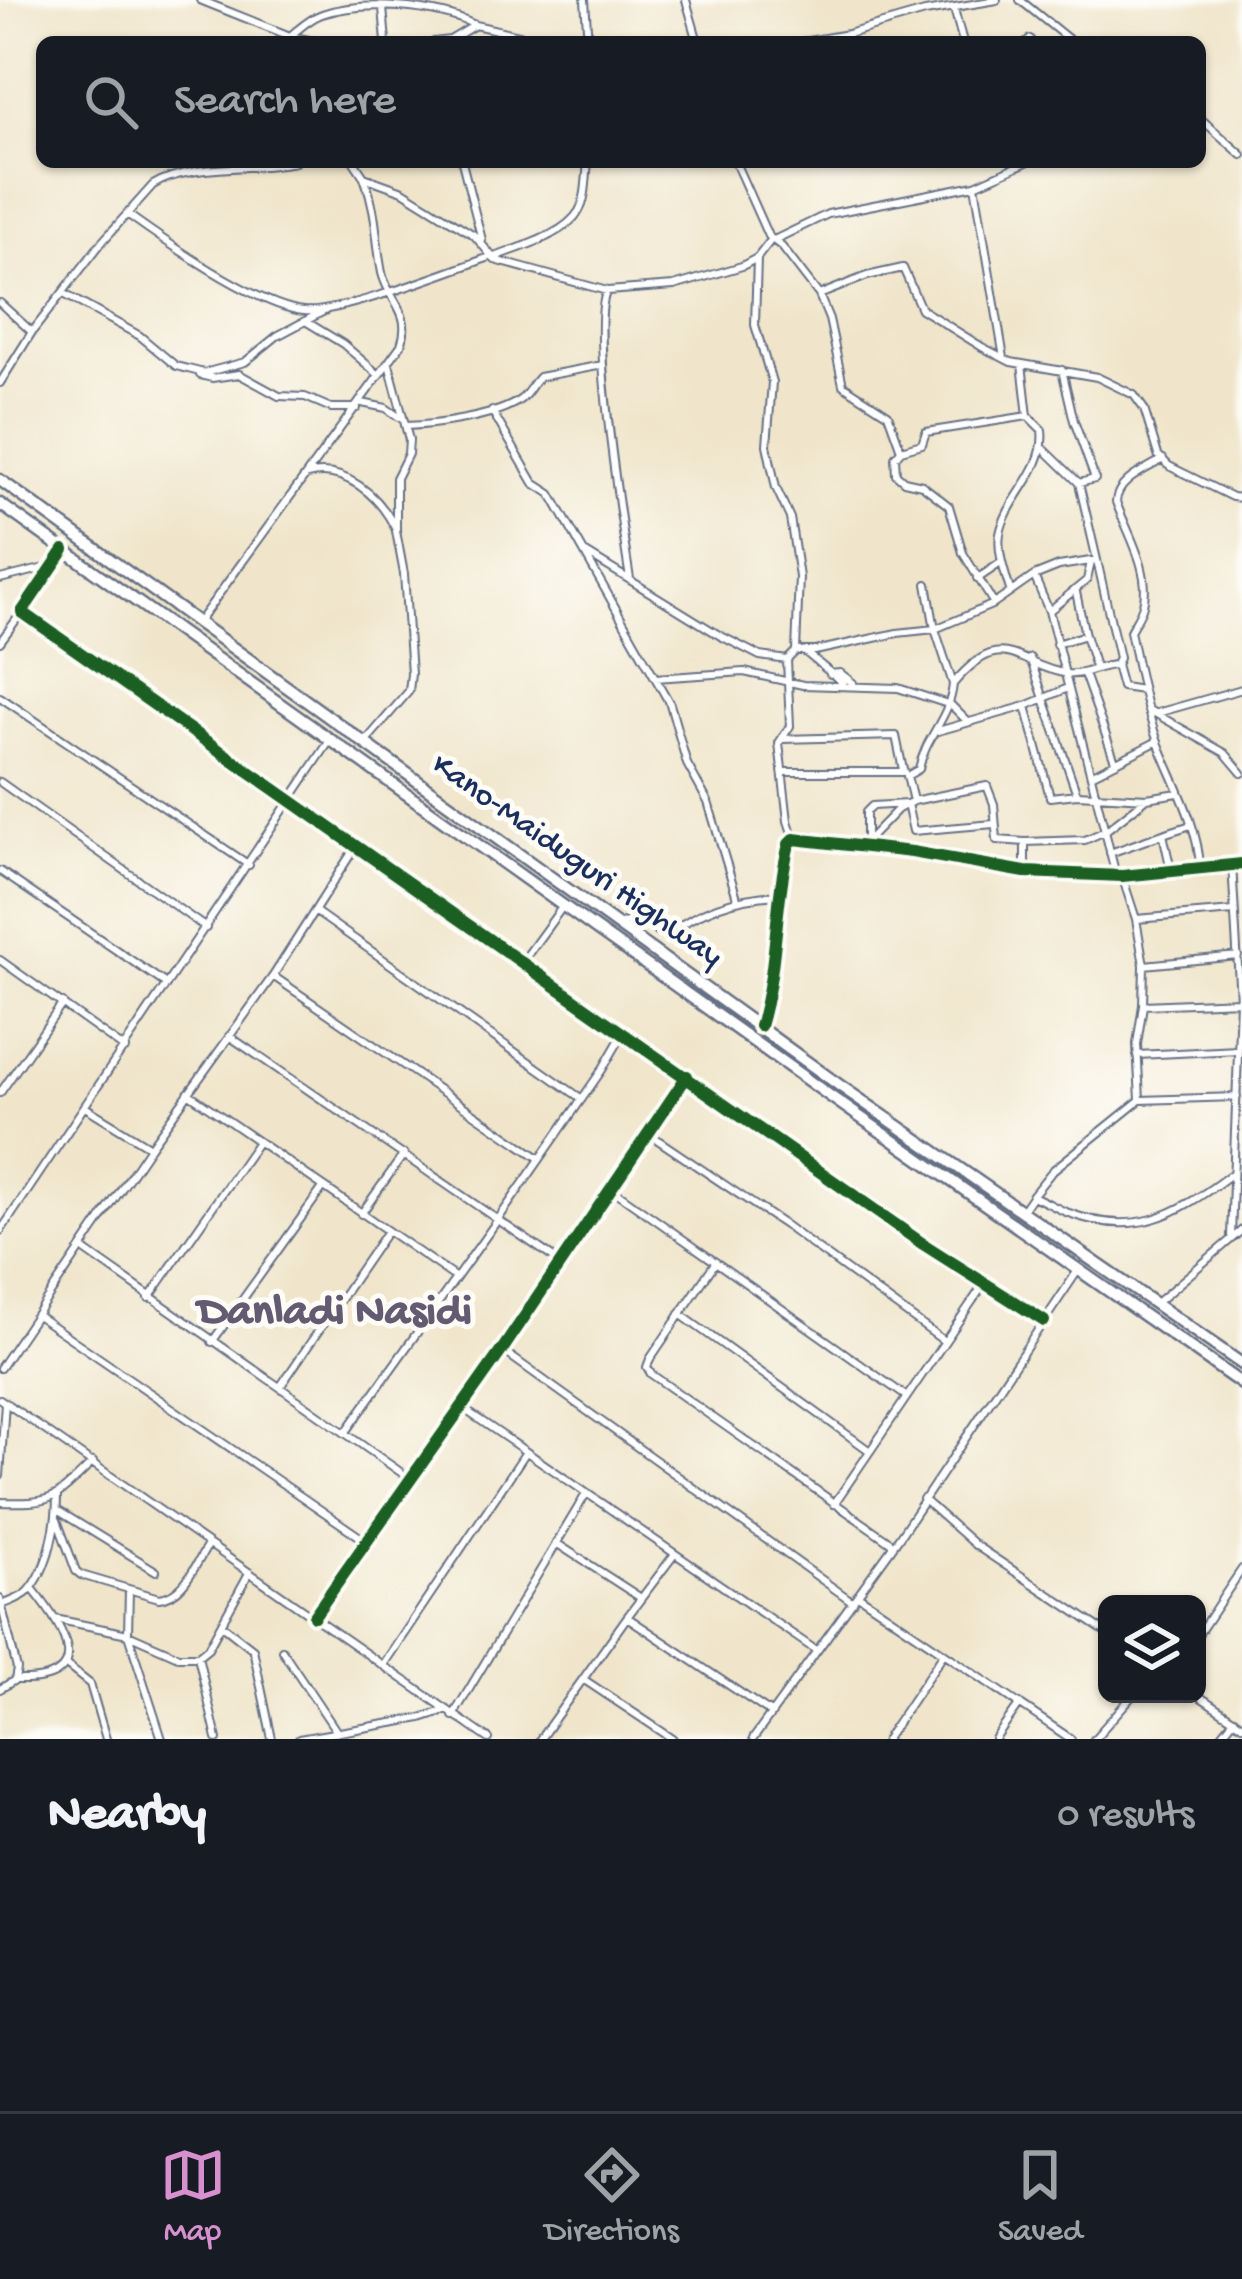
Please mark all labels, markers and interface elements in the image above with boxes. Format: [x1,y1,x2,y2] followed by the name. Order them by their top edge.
[36,36,1206,168] search box
[78,69,144,135] icon: search
[174,76,396,129] text: Search here
[423,747,729,977] street label: Kano-Maiduguri Highway
[194,1287,472,1340] district label: Danladi Nasidi
[1098,1595,1206,1703] map controls
[1098,1595,1206,1703] button: layers
[48,1787,206,1847] text: Nearby
[1057,1794,1194,1840] text: 0 results
[160,2142,226,2252] tab: Map
[545,2142,679,2252] tab: Directions
[998,2142,1082,2252] tab: Saved

